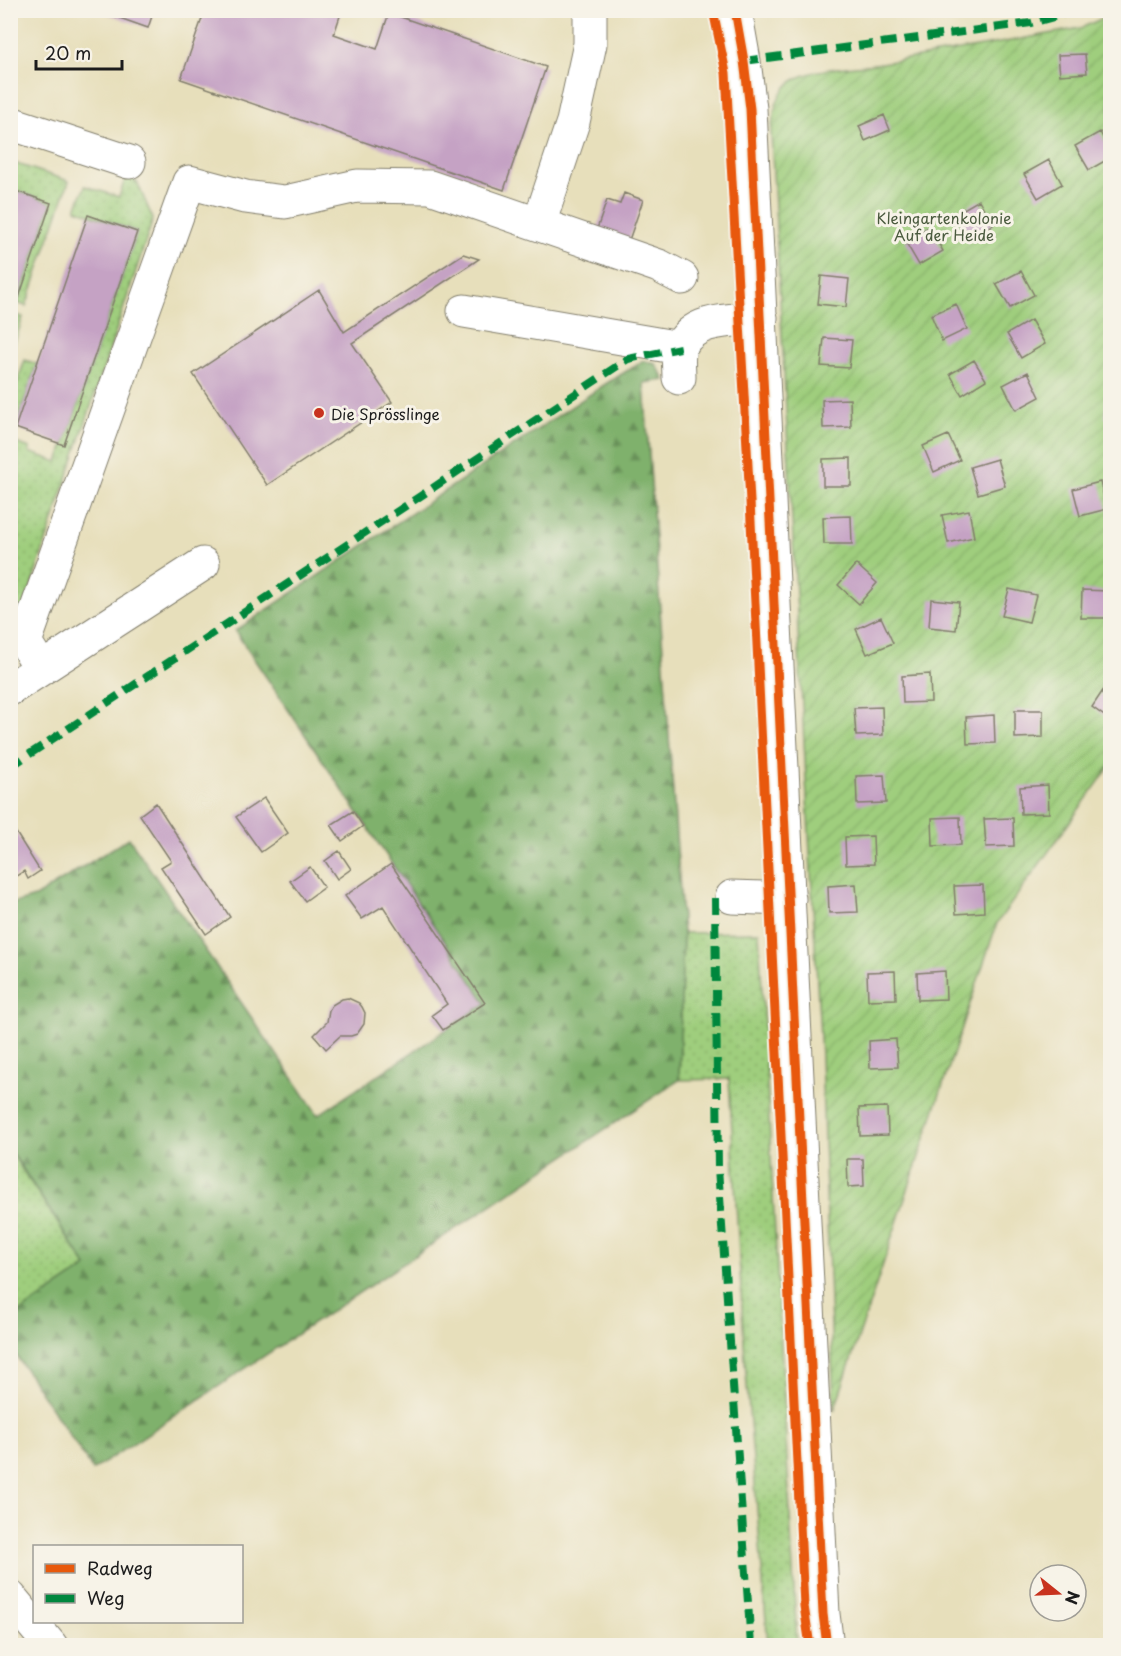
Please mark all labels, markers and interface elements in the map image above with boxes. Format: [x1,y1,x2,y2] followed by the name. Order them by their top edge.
[36,33,122,71] scale bar
[45,39,91,66] text: 20 m
[877,206,1011,246] park label: Kleingartenkolonie Auf der Heide
[331,402,440,425] place label: Die Sprösslinge
[312,406,326,420] marker: Die Sprösslinge
[33,1545,243,1623] legend
[87,1554,153,1581] text: Radweg
[1028,1563,1088,1623] north arrow
[87,1584,125,1611] text: Weg
[1060,1588,1087,1608] text: N

